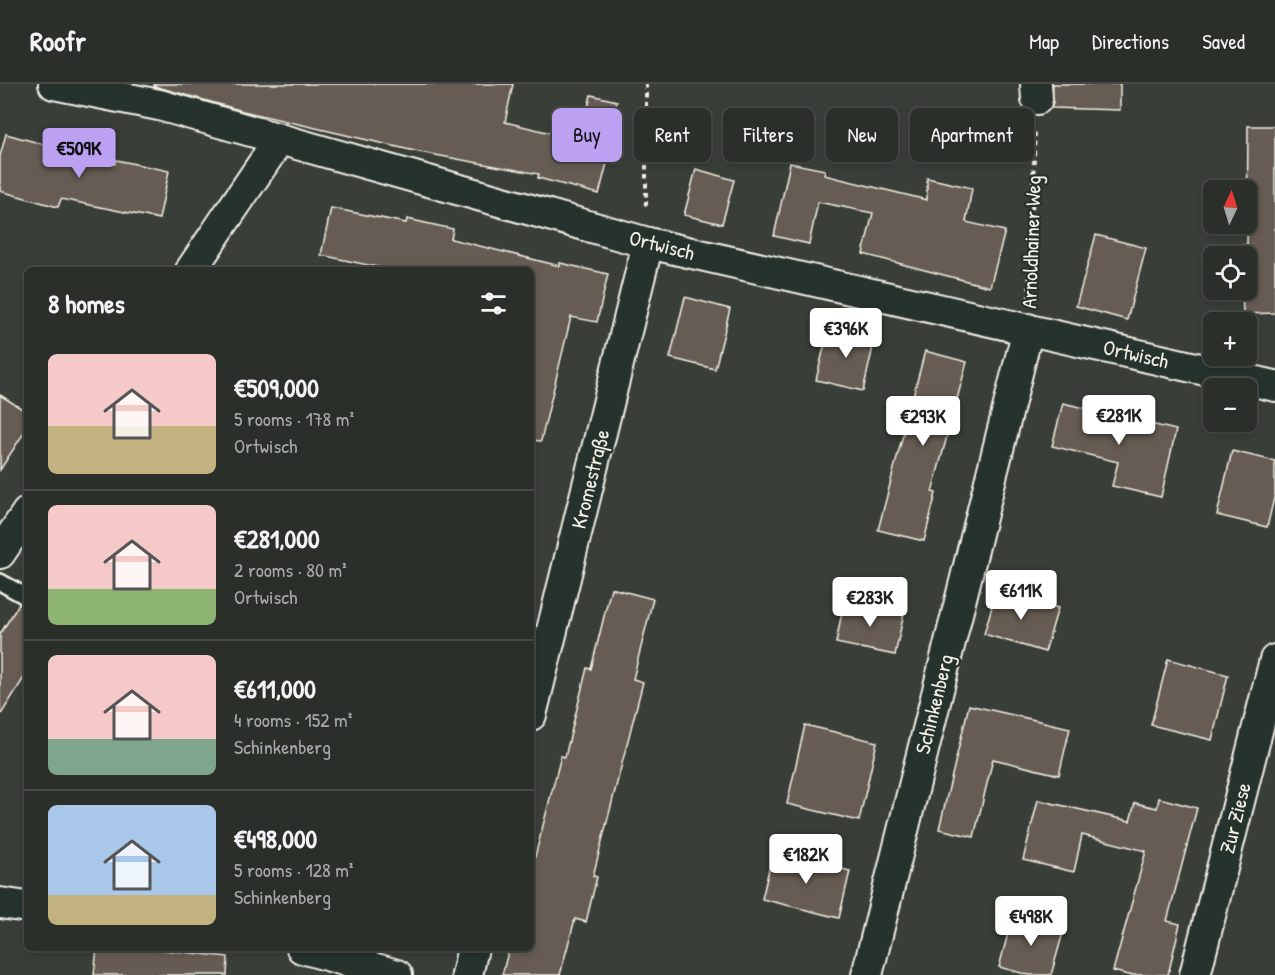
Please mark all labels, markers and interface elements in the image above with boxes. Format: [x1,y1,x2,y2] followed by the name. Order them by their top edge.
[30,22,86,60] text: Roofr
[1029,27,1059,56] text: Map
[1092,27,1169,56] text: Directions
[1202,27,1245,56] text: Saved
[552,108,622,162] chip: Buy
[634,108,711,162] chip: Rent
[723,108,814,162] chip: Filters
[826,108,898,162] chip: New
[910,108,1034,162] chip: Apartment
[37,128,121,179] pin: €509K
[57,134,101,161] text: €509K
[1014,175,1048,309] street label: Arnoldhainer Weg
[1203,180,1257,234] north arrow
[1203,180,1257,432] map controls
[626,223,698,267] street label: Ortwisch
[1203,246,1257,300] button: locate
[48,286,125,321] text: 8 homes
[477,287,510,320] icon: filters
[804,308,888,359] pin: €396K
[1203,312,1257,366] button: +
[824,314,868,341] text: €396K
[1100,332,1172,376] street label: Ortwisch
[234,370,319,405] text: €509,000
[96,378,168,450] icon: home
[1203,378,1257,432] button: −
[1077,395,1161,446] pin: €281K
[881,396,965,447] pin: €293K
[1096,401,1142,428] text: €281K
[900,402,946,429] text: €293K
[234,405,354,432] text: 5 rooms · 178 m²
[564,426,616,532] street label: Kromestraße
[234,432,297,459] text: Ortwisch
[234,521,320,556] text: €281,000
[96,529,168,601] icon: home
[234,556,347,583] text: 2 rooms · 80 m²
[979,570,1063,621] pin: €611K
[1000,576,1042,603] text: €611K
[828,577,912,628] pin: €283K
[234,583,297,610] text: Ortwisch
[846,583,894,610] text: €283K
[908,651,960,757] street label: Schinkenberg
[234,671,316,706] text: €611,000
[96,679,168,751] icon: home
[234,706,352,733] text: 4 rooms · 152 m²
[234,733,331,760] text: Schinkenberg
[1212,780,1258,856] street label: Zur Ziese
[234,821,317,856] text: €498,000
[96,829,168,901] icon: home
[764,834,848,885] pin: €182K
[783,840,829,867] text: €182K
[234,856,353,883] text: 5 rooms · 128 m²
[234,883,331,910] text: Schinkenberg
[989,896,1073,947] pin: €498K
[1009,902,1053,929] text: €498K

